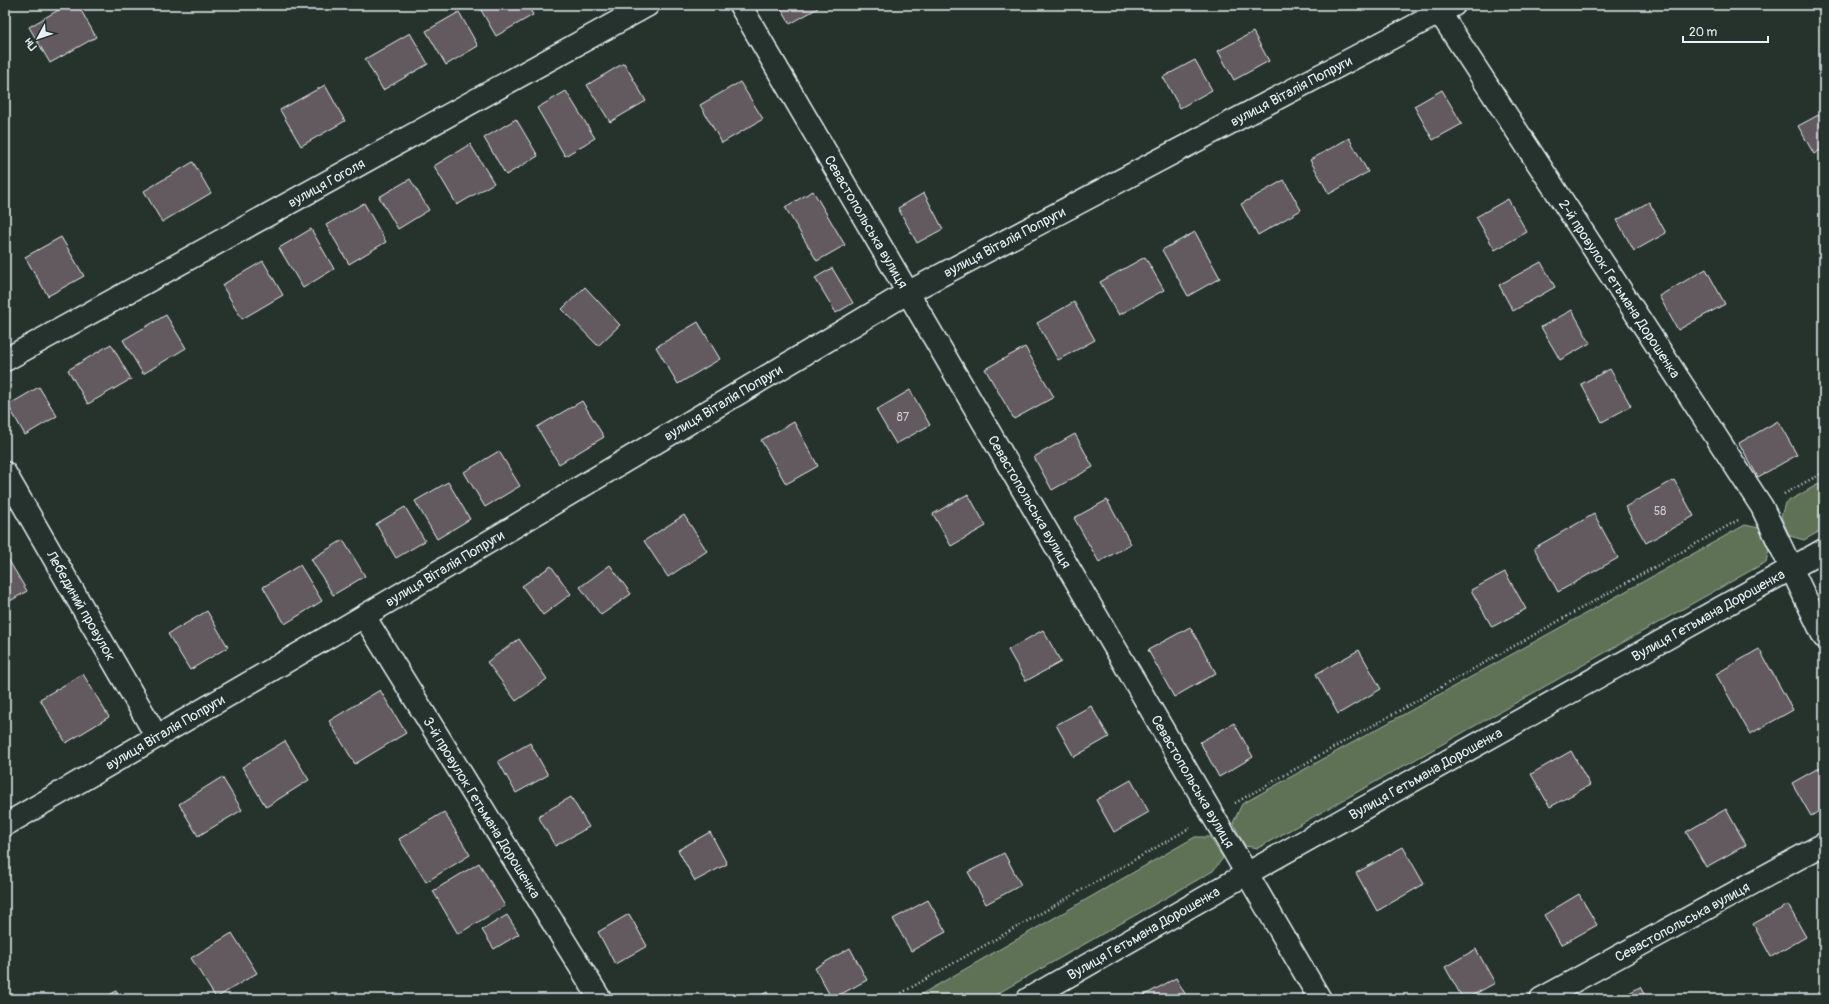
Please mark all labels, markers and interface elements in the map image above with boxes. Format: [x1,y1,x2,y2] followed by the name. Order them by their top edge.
[18,18,58,58] north arrow
[1683,18,1768,44] scale bar
[1689,25,1718,40] text: 20 m
[22,35,40,53] text: Пн
[1227,52,1355,130] street label: вулиця Віталія Попруги
[821,152,912,291] street label: Севастопольська вулиця
[285,155,368,211] street label: вулиця Гоголя
[1555,196,1684,381] street label: 2-й провулок Гетьмана Дорошенка
[940,203,1068,281] street label: вулиця Віталія Попруги
[661,361,785,444] street label: вулиця Віталія Попруги
[897,410,910,425] house number: 87
[984,432,1075,571] street label: Севастопольська вулиця
[1654,504,1666,519] house number: 58
[382,526,507,610] street label: вулиця Віталія Попруги
[42,547,120,664] street label: Лебединий провулок
[1628,565,1788,665] street label: Вулиця Гетьмана Дорошенка
[102,691,228,773] street label: вулиця Віталія Попруги
[1148,712,1238,851] street label: Севастопольська вулиця
[420,714,544,901] street label: 3-й провулок Гетьмана Дорошенка
[1346,724,1505,823] street label: Вулиця Гетьмана Дорошенка
[1612,878,1753,965] street label: Севастопольська вулиця
[1064,883,1223,983] street label: Вулиця Гетьмана Дорошенка

